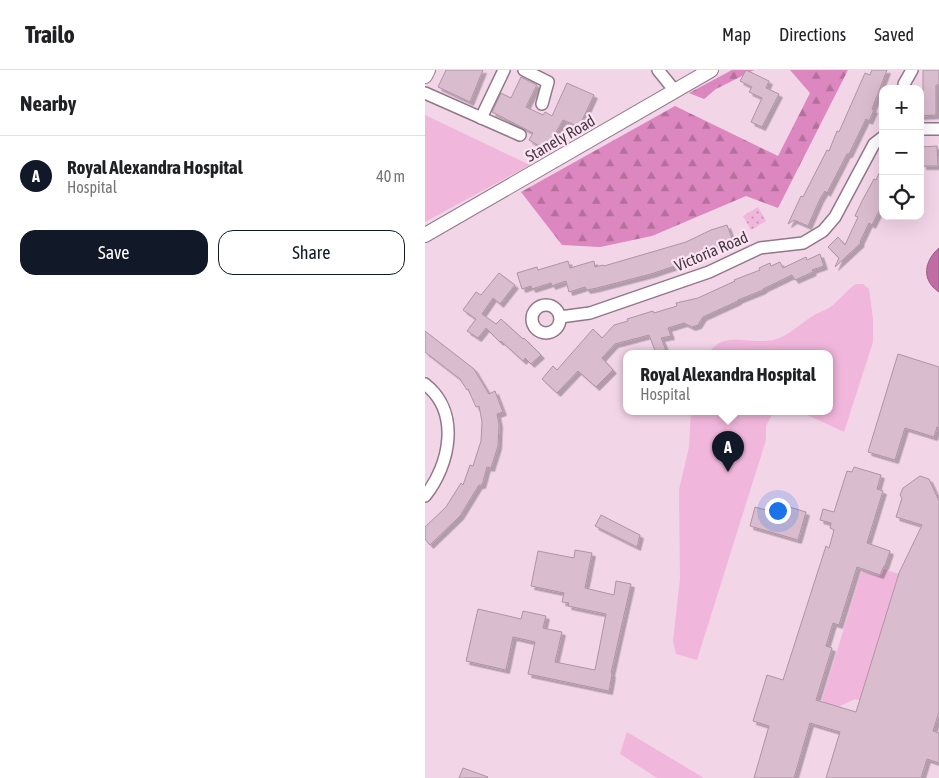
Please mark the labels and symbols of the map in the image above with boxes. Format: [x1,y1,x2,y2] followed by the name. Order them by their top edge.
[522,111,598,166] street label: Stanely Road
[672,227,750,275] street label: Victoria Road
[712,431,744,472] pin: A
[765,498,791,524] your location

